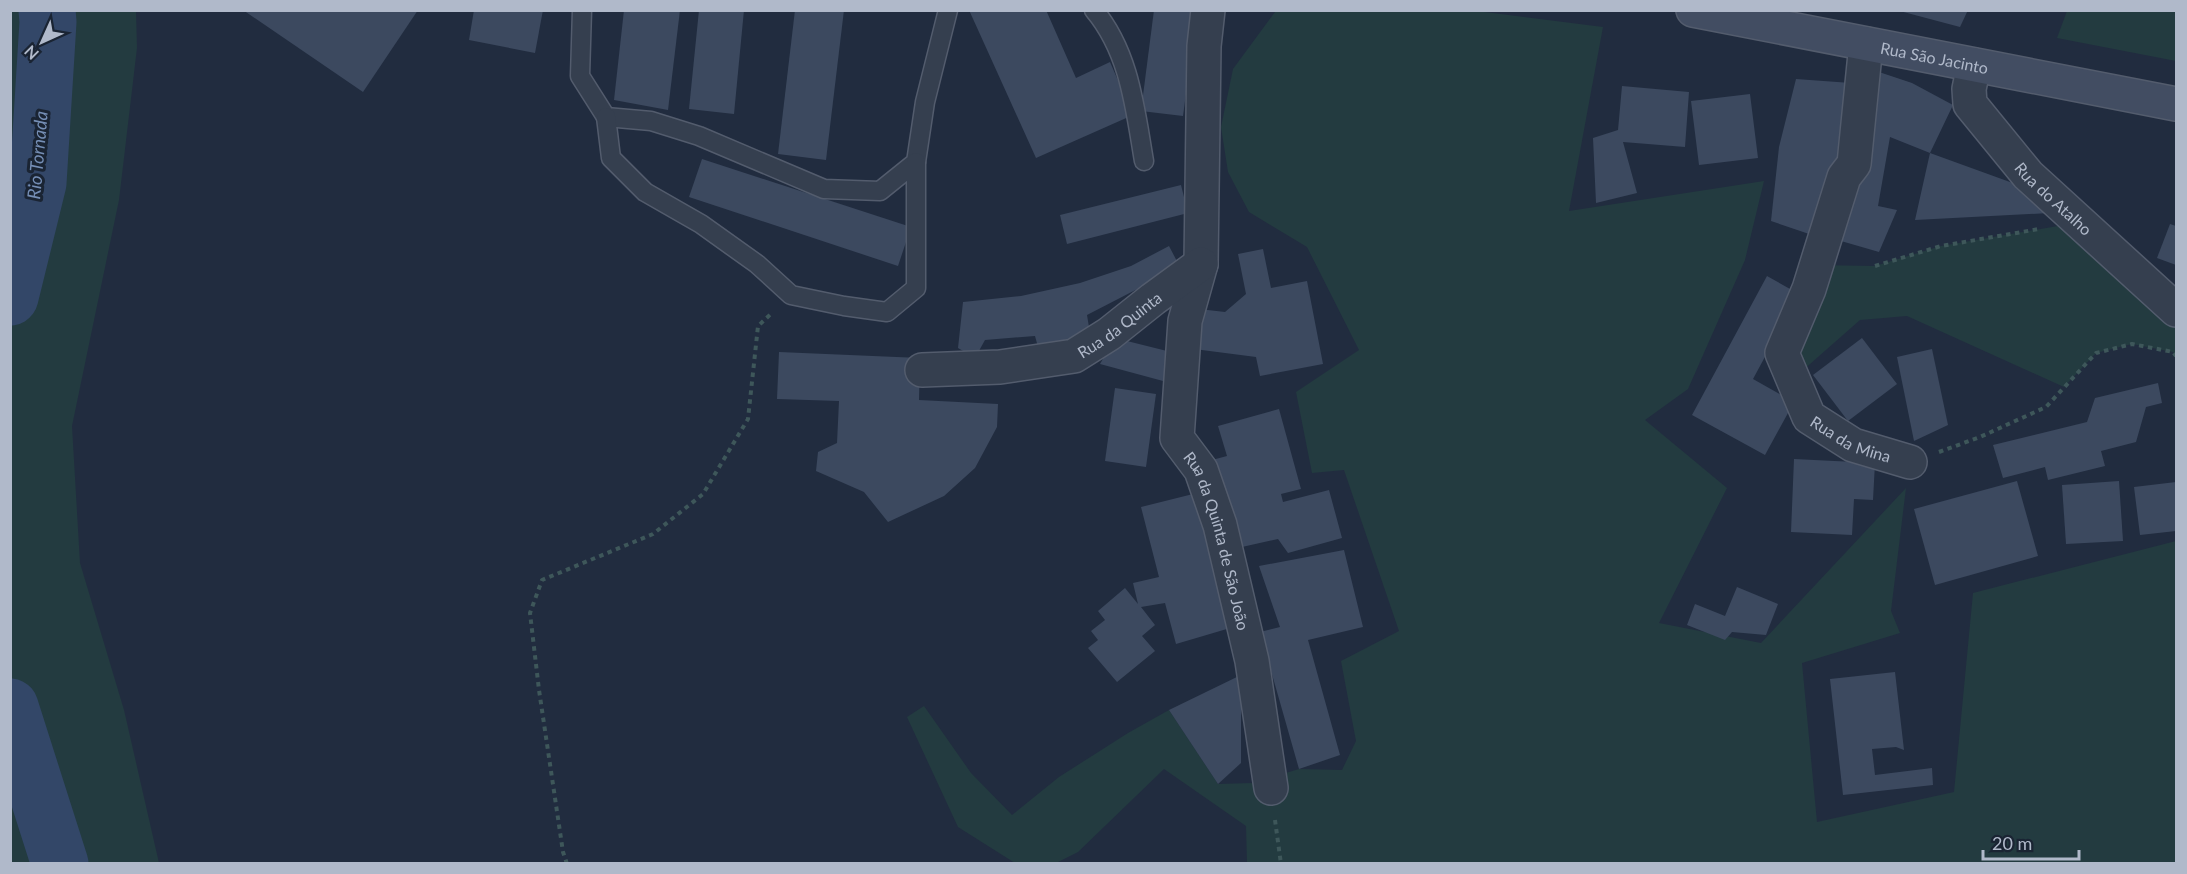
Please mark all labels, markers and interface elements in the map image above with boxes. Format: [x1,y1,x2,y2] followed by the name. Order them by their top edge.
[12,12,72,72] north arrow
[1879,37,1990,77] street label: Rua São Jacinto
[20,42,42,64] text: N
[22,110,52,200] water label: Rio Tornada
[2012,158,2096,239] street label: Rua do Atalho
[1073,287,1165,361] street label: Rua da Quinta
[1807,411,1893,465] street label: Rua da Mina
[1181,447,1254,632] street label: Rua da Quinta de São João
[1983,823,2079,861] scale bar
[1992,832,2032,854] text: 20 m

